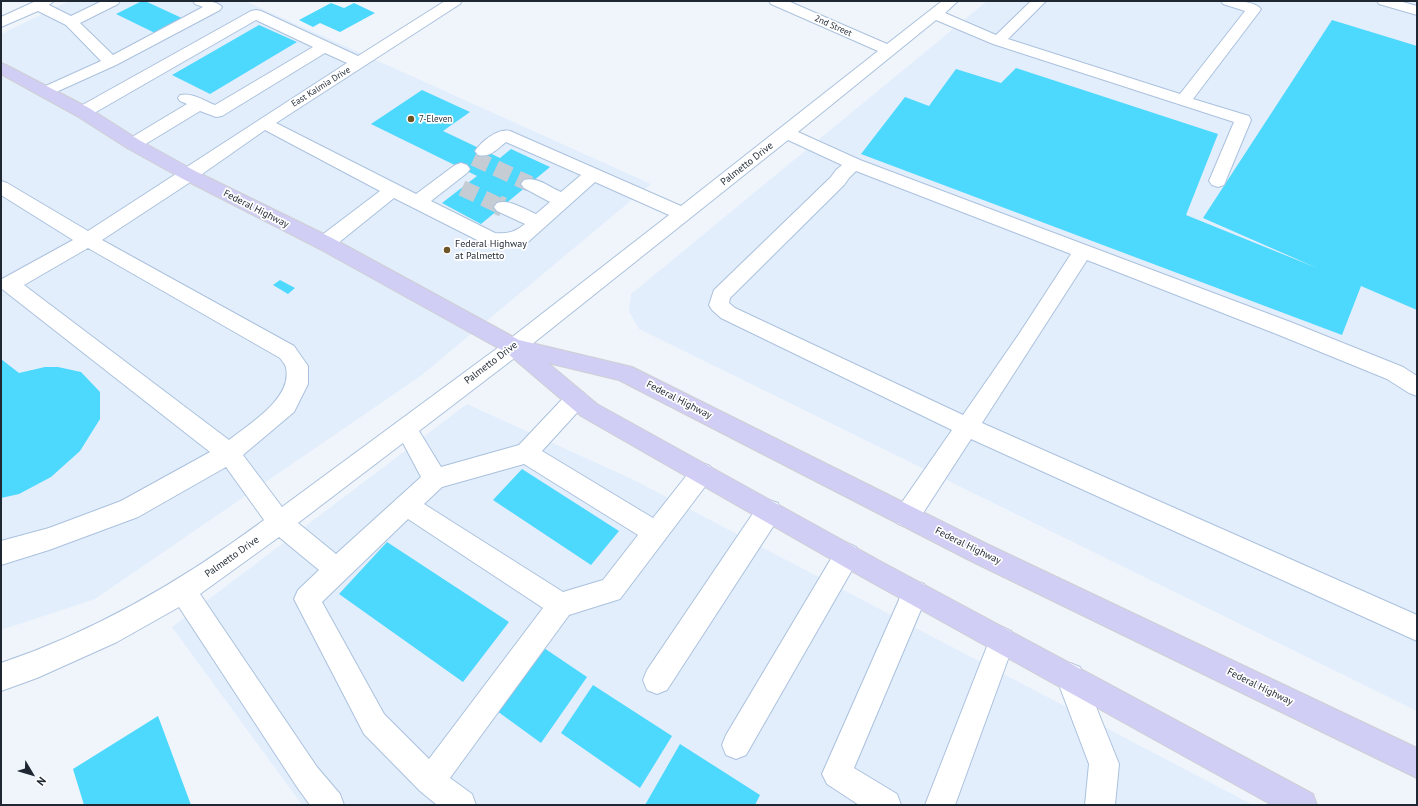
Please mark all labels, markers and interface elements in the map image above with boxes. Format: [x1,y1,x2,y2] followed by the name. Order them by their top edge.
[813,13,853,39] street label: 2nd Street
[289,65,353,109] street label: East Kalmia Drive
[406,114,416,124] marker: 7-Eleven
[419,114,452,124] place label: 7-Eleven
[718,140,776,188] street label: Palmetto Drive
[221,187,291,231] street label: Federal Highway
[455,238,527,262] place label: Federal Highway at Palmetto
[442,245,452,255] marker: Federal Highway at Palmetto
[462,339,520,387] street label: Palmetto Drive
[644,378,714,422] street label: Federal Highway
[933,525,1003,567] street label: Federal Highway
[203,534,261,580] street label: Palmetto Drive
[1225,666,1295,708] street label: Federal Highway
[12,754,52,794] north arrow
[34,774,49,789] text: N

